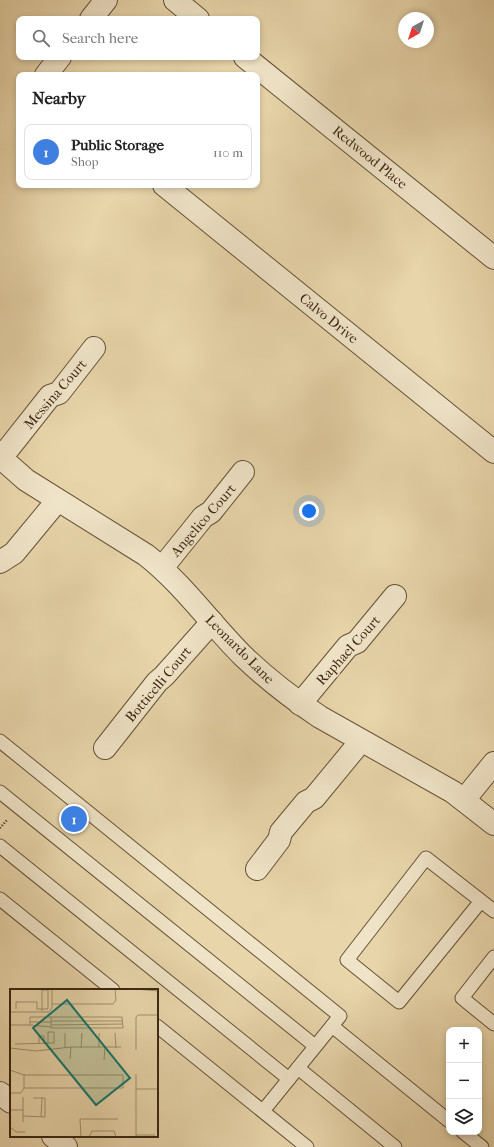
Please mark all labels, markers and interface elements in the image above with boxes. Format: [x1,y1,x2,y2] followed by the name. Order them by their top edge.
[398,12,434,48] north arrow
[16,16,260,60] search box
[30,27,52,49] icon: search
[62,29,138,47] text: Search here
[32,88,86,108] text: Nearby
[329,122,411,193] street label: Redwood Place
[71,136,164,154] text: Public Storage
[44,145,48,160] text: 1
[213,145,243,160] text: 110 m
[71,154,99,169] text: Shop
[296,290,362,347] street label: Calvo Drive
[20,356,90,433] street label: Messina Court
[166,480,240,561] street label: Angelico Court
[299,501,319,521] your location
[202,611,278,687] street label: Leonardo Lane
[313,612,384,689] street label: Raphael Court
[122,643,195,726] street label: Botticelli Court
[61,804,87,834] pin: 1
[10,989,158,1137] inset map
[446,1027,482,1135] map controls
[446,1027,482,1063] button: +
[446,1063,482,1099] button: −
[446,1099,482,1135] button: layers

